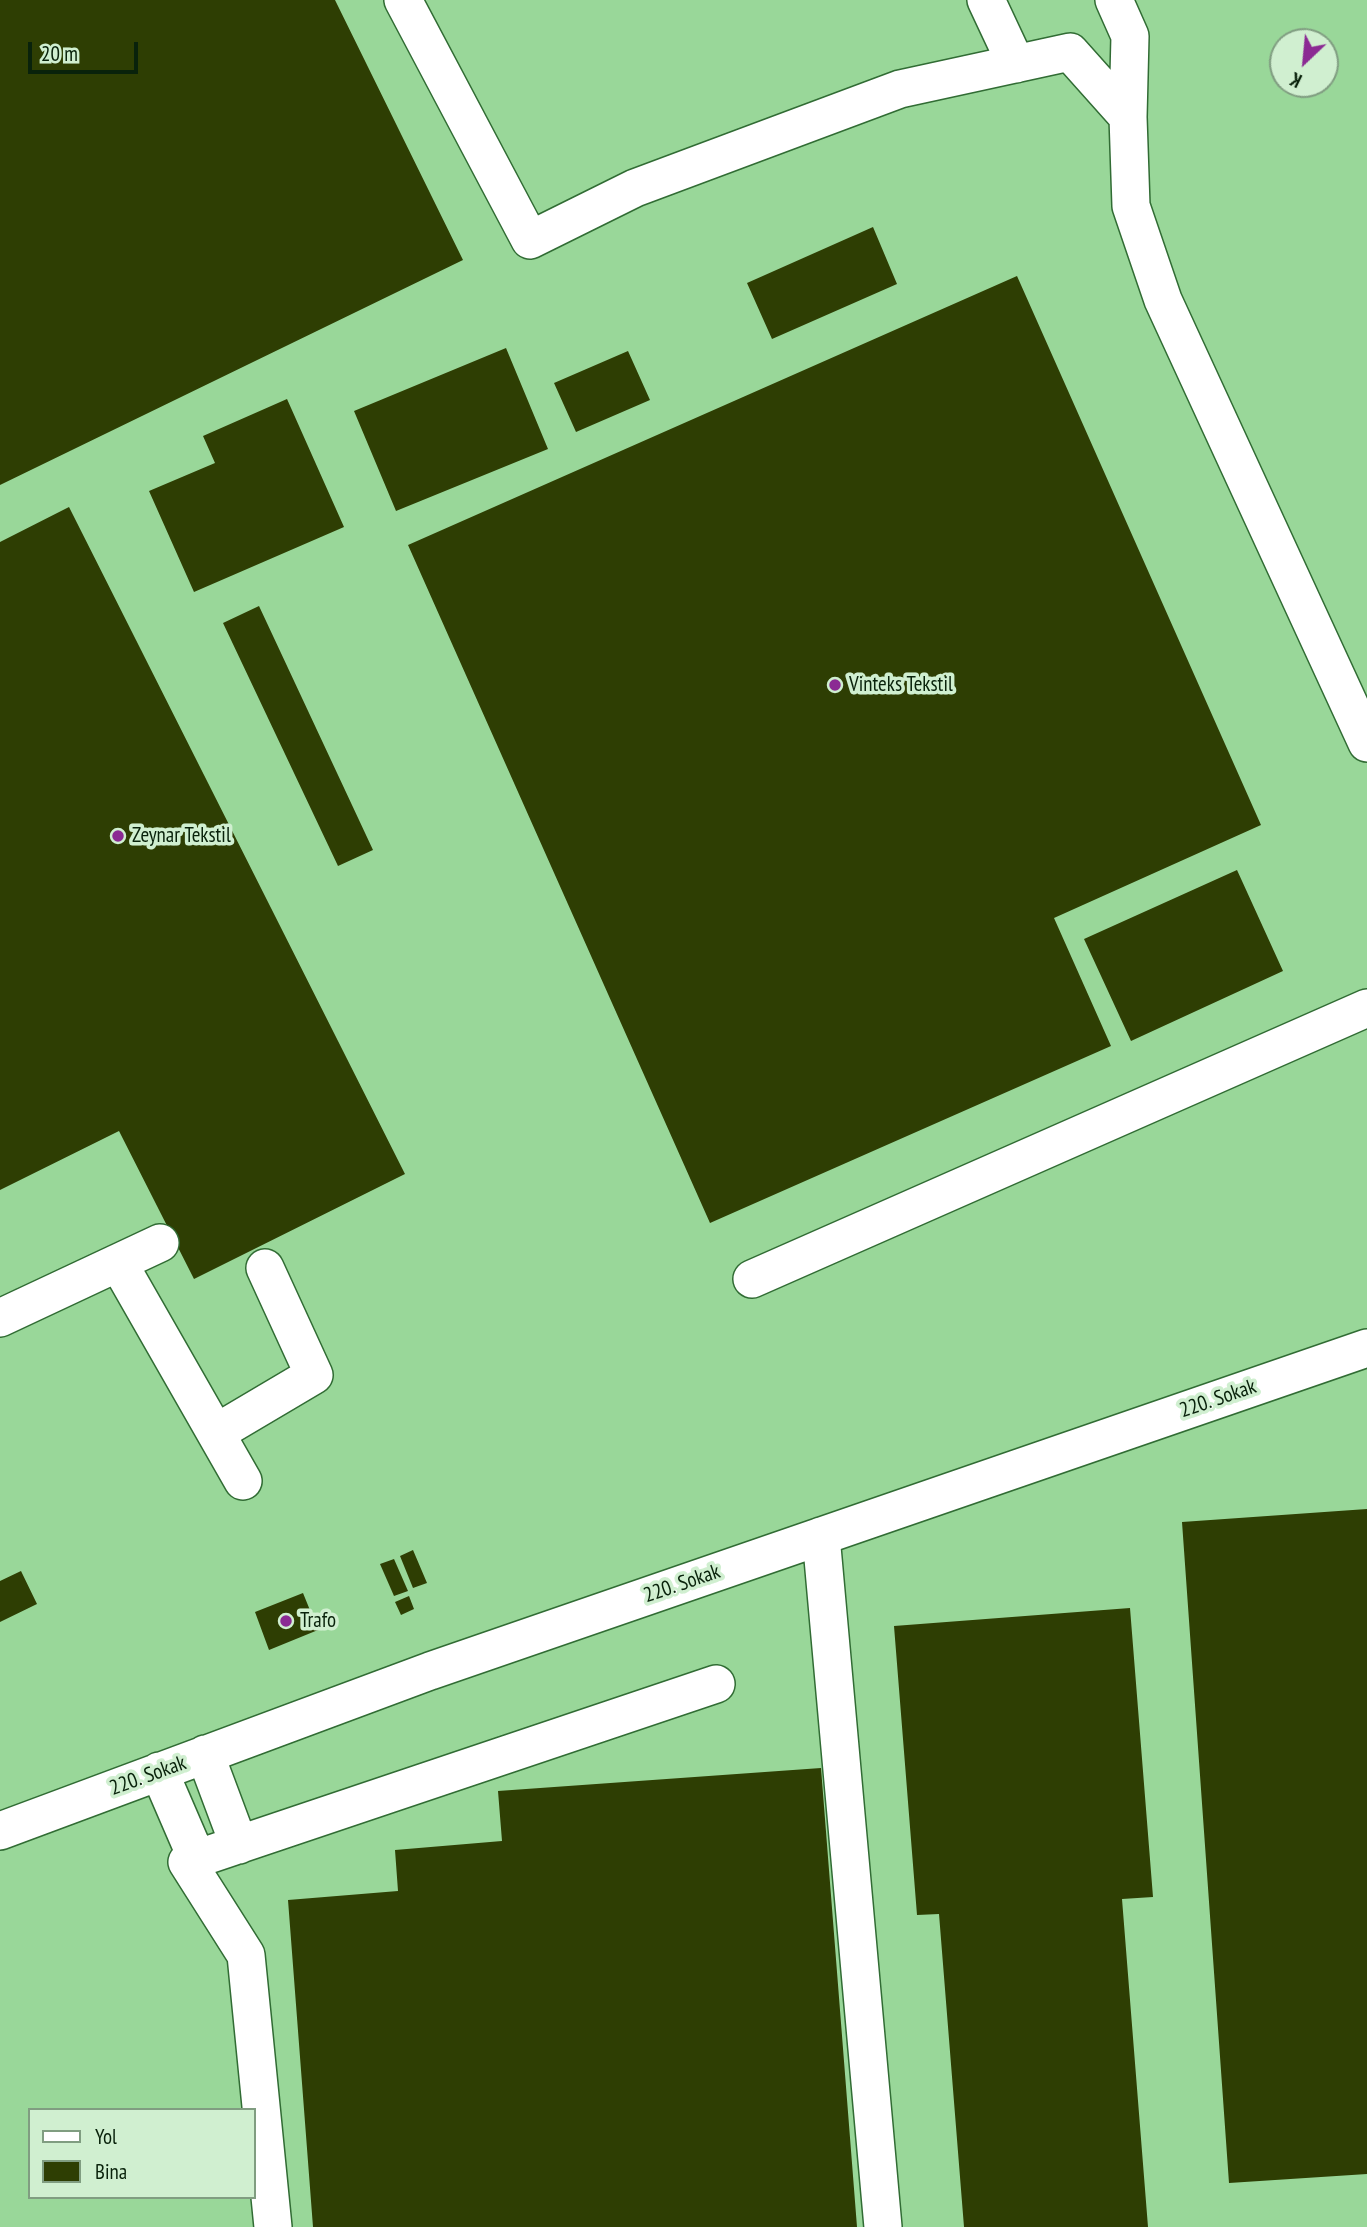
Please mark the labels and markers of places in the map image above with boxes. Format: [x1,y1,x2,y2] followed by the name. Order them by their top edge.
[849,672,953,698] place label: Vinteks Tekstil
[827,677,843,693] marker: Vinteks Tekstil
[132,823,231,849] place label: Zeynar Tekstil
[110,828,126,844] marker: Zeynar Tekstil
[300,1608,336,1634] place label: Trafo
[278,1613,294,1629] marker: Trafo

